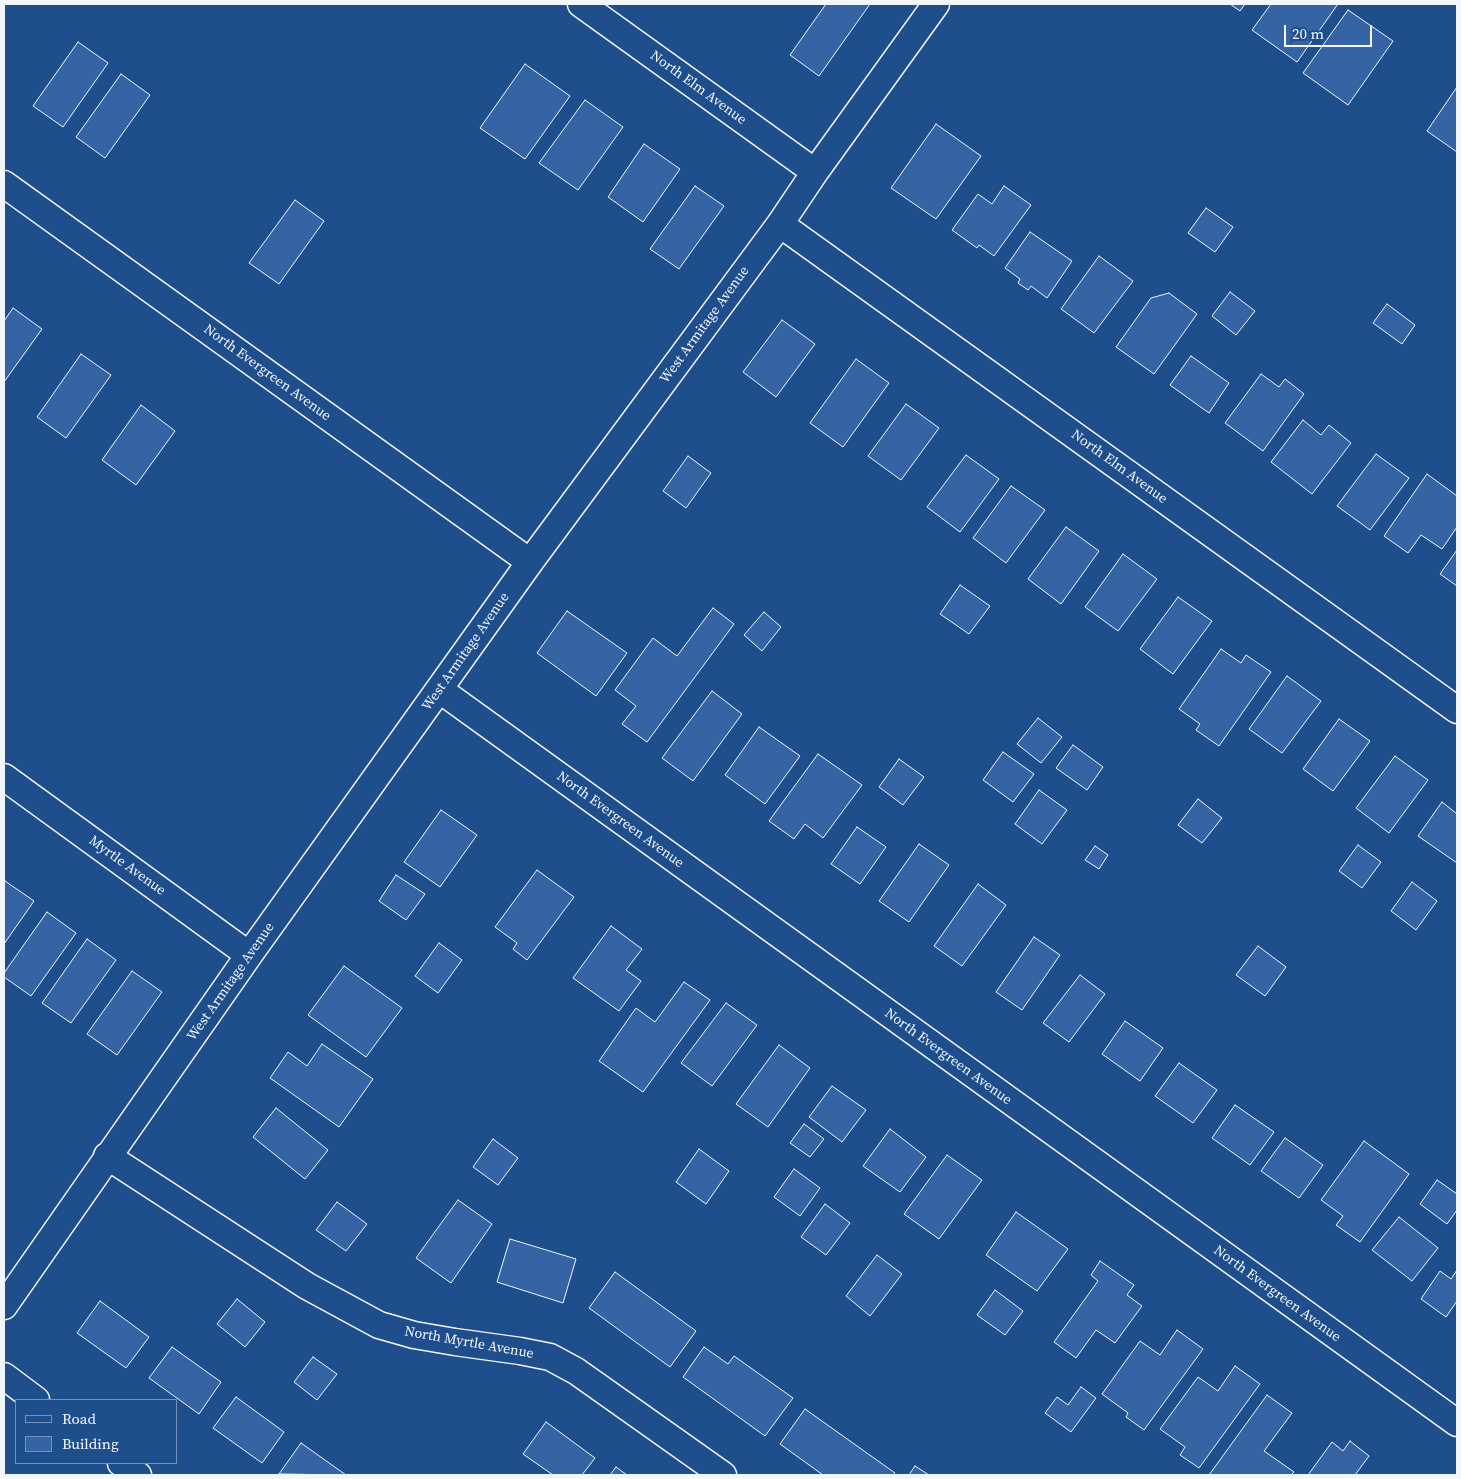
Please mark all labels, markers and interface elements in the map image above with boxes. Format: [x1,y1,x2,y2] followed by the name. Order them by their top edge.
[1286,15,1374,47] scale bar
[1292,23,1324,44] text: 20 m
[647,48,749,128] street label: North Elm Avenue
[657,263,753,387] street label: West Armitage Avenue
[200,321,334,425] street label: North Evergreen Avenue
[1068,427,1170,507] street label: North Elm Avenue
[419,590,513,714] street label: West Armitage Avenue
[553,768,687,872] street label: North Evergreen Avenue
[85,833,169,899] street label: Myrtle Avenue
[184,920,278,1044] street label: West Armitage Avenue
[881,1005,1015,1109] street label: North Evergreen Avenue
[1210,1242,1344,1346] street label: North Evergreen Avenue
[403,1323,535,1363] street label: North Myrtle Avenue
[15,1399,178,1464] legend
[62,1408,96,1429] text: Road
[62,1433,119,1454] text: Building

